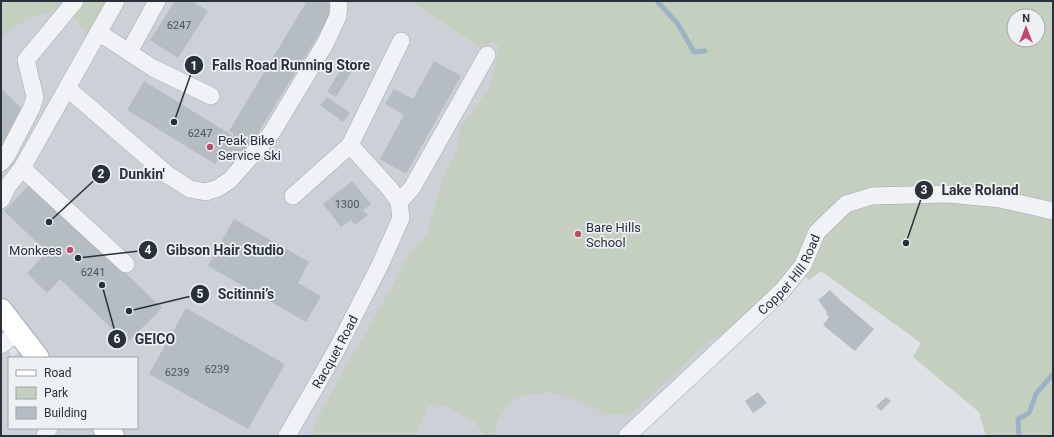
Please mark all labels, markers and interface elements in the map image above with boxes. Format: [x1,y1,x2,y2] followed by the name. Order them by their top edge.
[1006,8,1046,48] north arrow
[1022,12,1030,25] text: N
[167,19,191,32] house number: 6247
[184,52,378,78] callout: Falls Road Running Store
[212,57,370,73] text: Falls Road Running Store
[191,59,197,73] text: 1
[188,127,212,140] house number: 6247
[218,133,281,163] place label: Peak Bike Service Ski
[205,142,215,152] marker: Peak Bike Service Ski
[91,161,173,187] callout: Dunkin'
[119,166,165,182] text: Dunkin'
[98,167,105,181] text: 2
[914,177,1027,203] callout: Lake Roland
[941,182,1019,198] text: Lake Roland
[921,183,928,197] text: 3
[335,198,359,211] house number: 1300
[586,220,641,250] place label: Bare Hills School
[573,229,583,239] marker: Bare Hills School
[754,232,823,317] street label: Copper Hill Road
[138,237,292,263] callout: Gibson Hair Studio
[166,242,284,258] text: Gibson Hair Studio
[9,243,62,258] place label: Monkees
[145,243,152,257] text: 4
[65,245,75,255] marker: Monkees
[81,266,105,279] house number: 6241
[190,281,282,307] callout: Scitinni’s
[218,286,274,302] text: Scitinni’s
[197,287,204,301] text: 5
[309,313,361,391] street label: Racquet Road
[107,326,183,352] callout: GEICO
[135,331,176,347] text: GEICO
[114,332,121,346] text: 6
[8,357,138,429] legend
[205,363,229,376] house number: 6239
[44,366,72,380] text: Road
[165,366,189,379] house number: 6239
[44,386,69,400] text: Park
[44,406,87,420] text: Building

